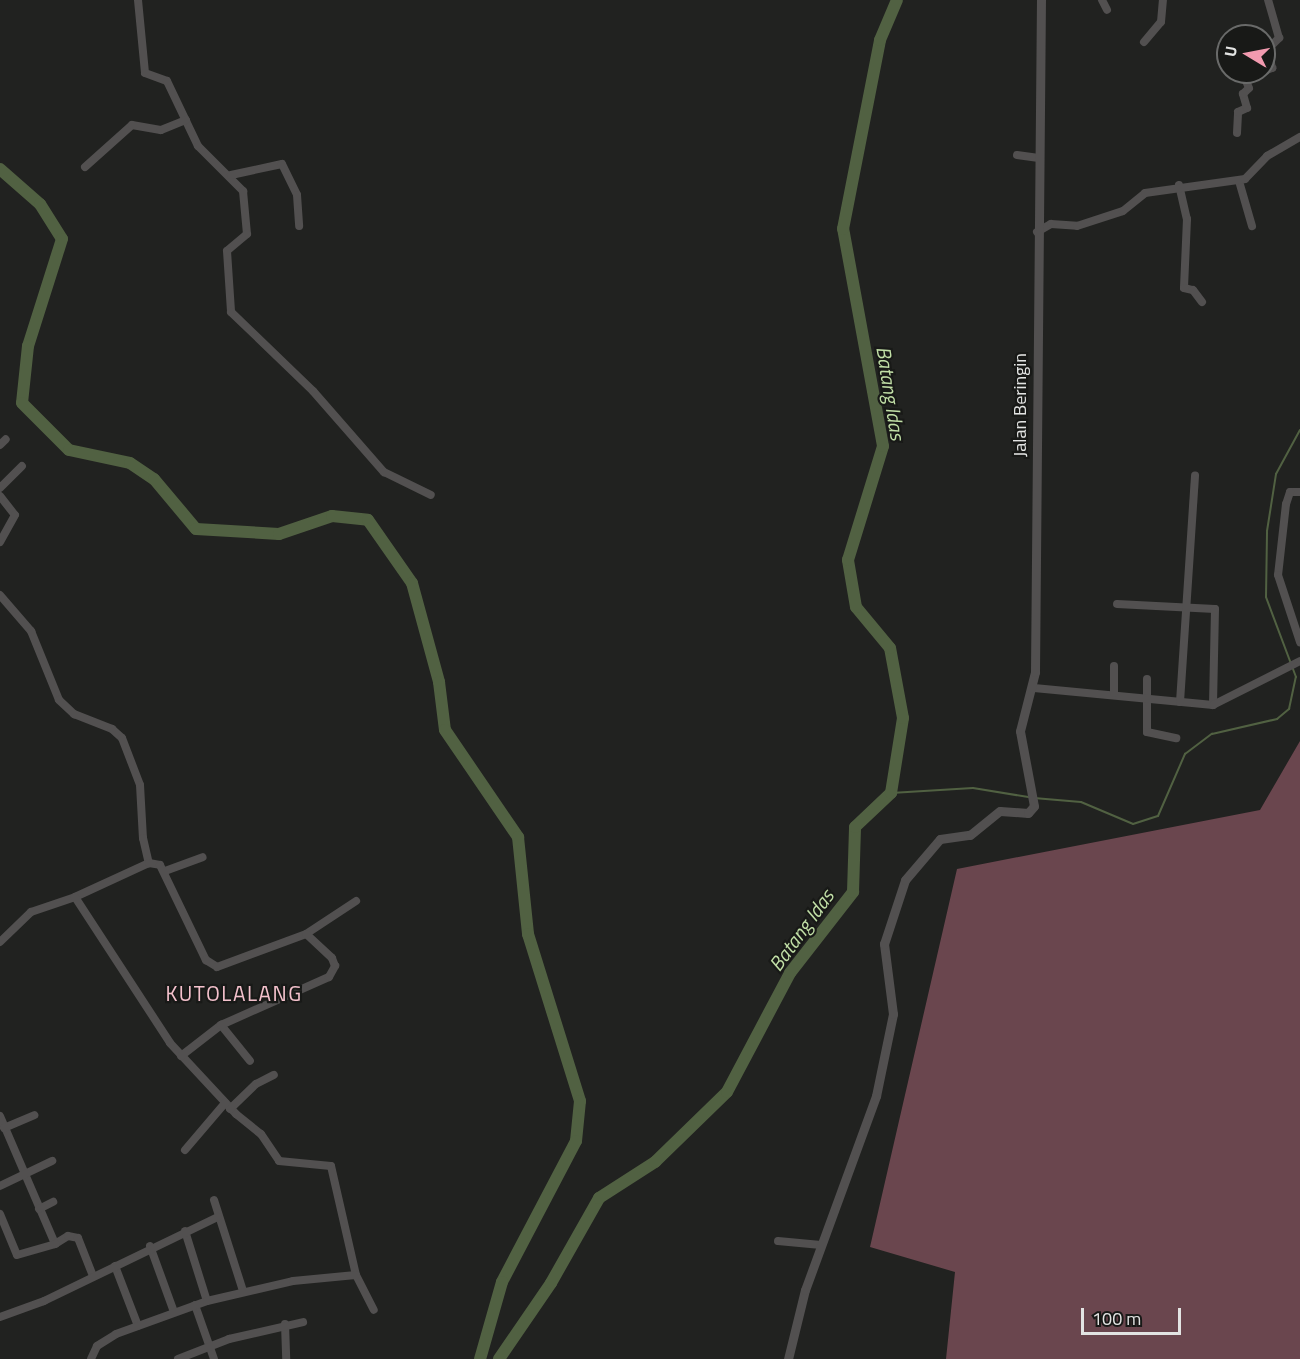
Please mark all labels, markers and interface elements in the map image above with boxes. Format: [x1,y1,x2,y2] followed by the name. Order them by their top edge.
[1216,24,1276,84] north arrow
[1218,44,1243,58] text: U
[872,344,910,442] water label: Batang Idas
[1009,353,1031,457] street label: Jalan Beringin
[763,885,839,975] water label: Batang Idas
[165,980,303,1006] district label: KUTOLALANG
[1084,1296,1184,1334] scale bar
[1092,1305,1141,1332] text: 100 m

